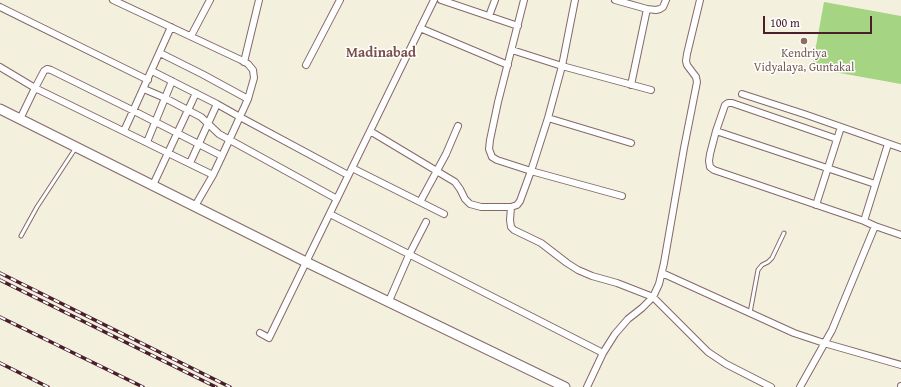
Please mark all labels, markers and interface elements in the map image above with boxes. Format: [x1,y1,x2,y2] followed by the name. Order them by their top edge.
[765,8,874,34] scale bar
[770,14,800,31] text: 100 m
[799,36,809,46] marker: Kendriya Vidyalaya, Guntakal
[346,45,416,61] district label: Madinabad
[754,47,854,75] place label: Kendriya Vidyalaya, Guntakal

